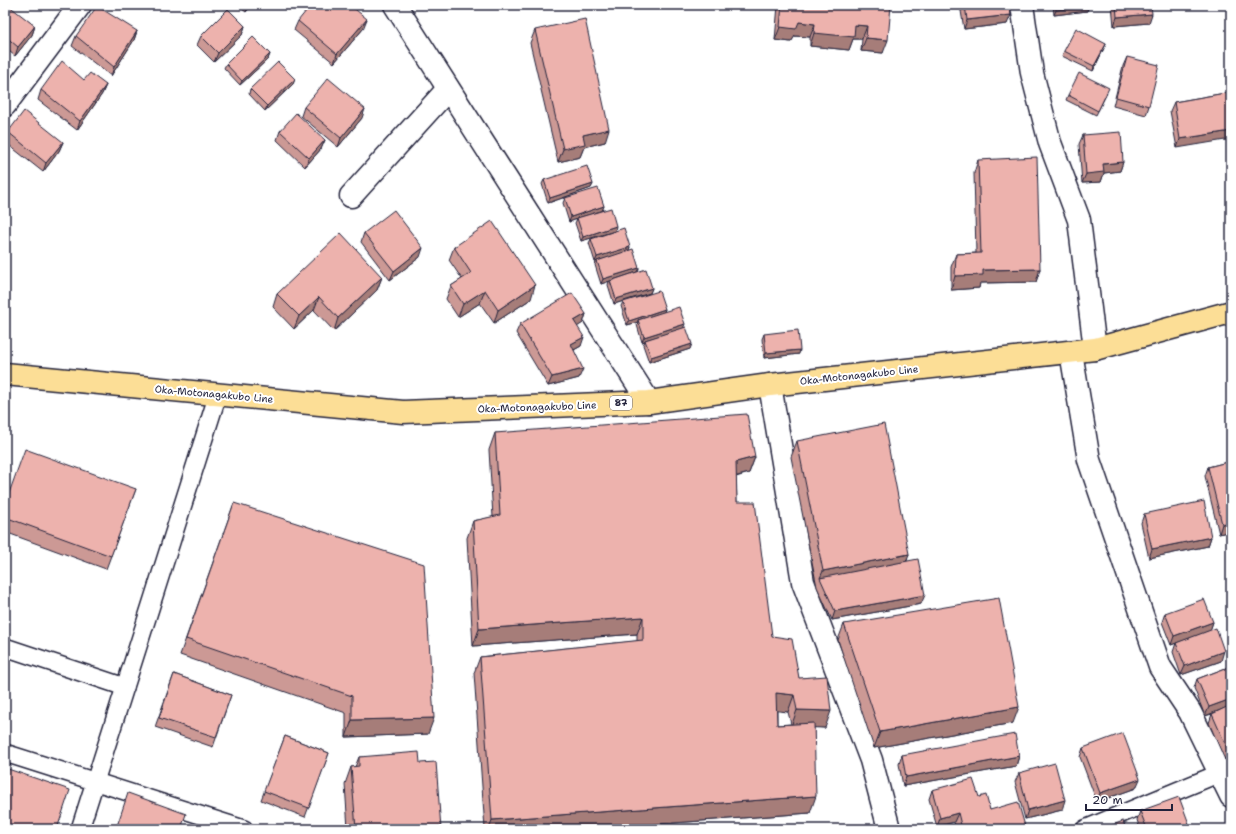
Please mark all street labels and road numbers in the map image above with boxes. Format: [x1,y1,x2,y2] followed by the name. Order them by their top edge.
[799,362,919,388] street label: Oka-Motonagakubo Line
[154,382,274,406] street label: Oka-Motonagakubo Line
[610,396,632,410] road number: 87
[477,398,597,416] street label: Oka-Motonagakubo Line

